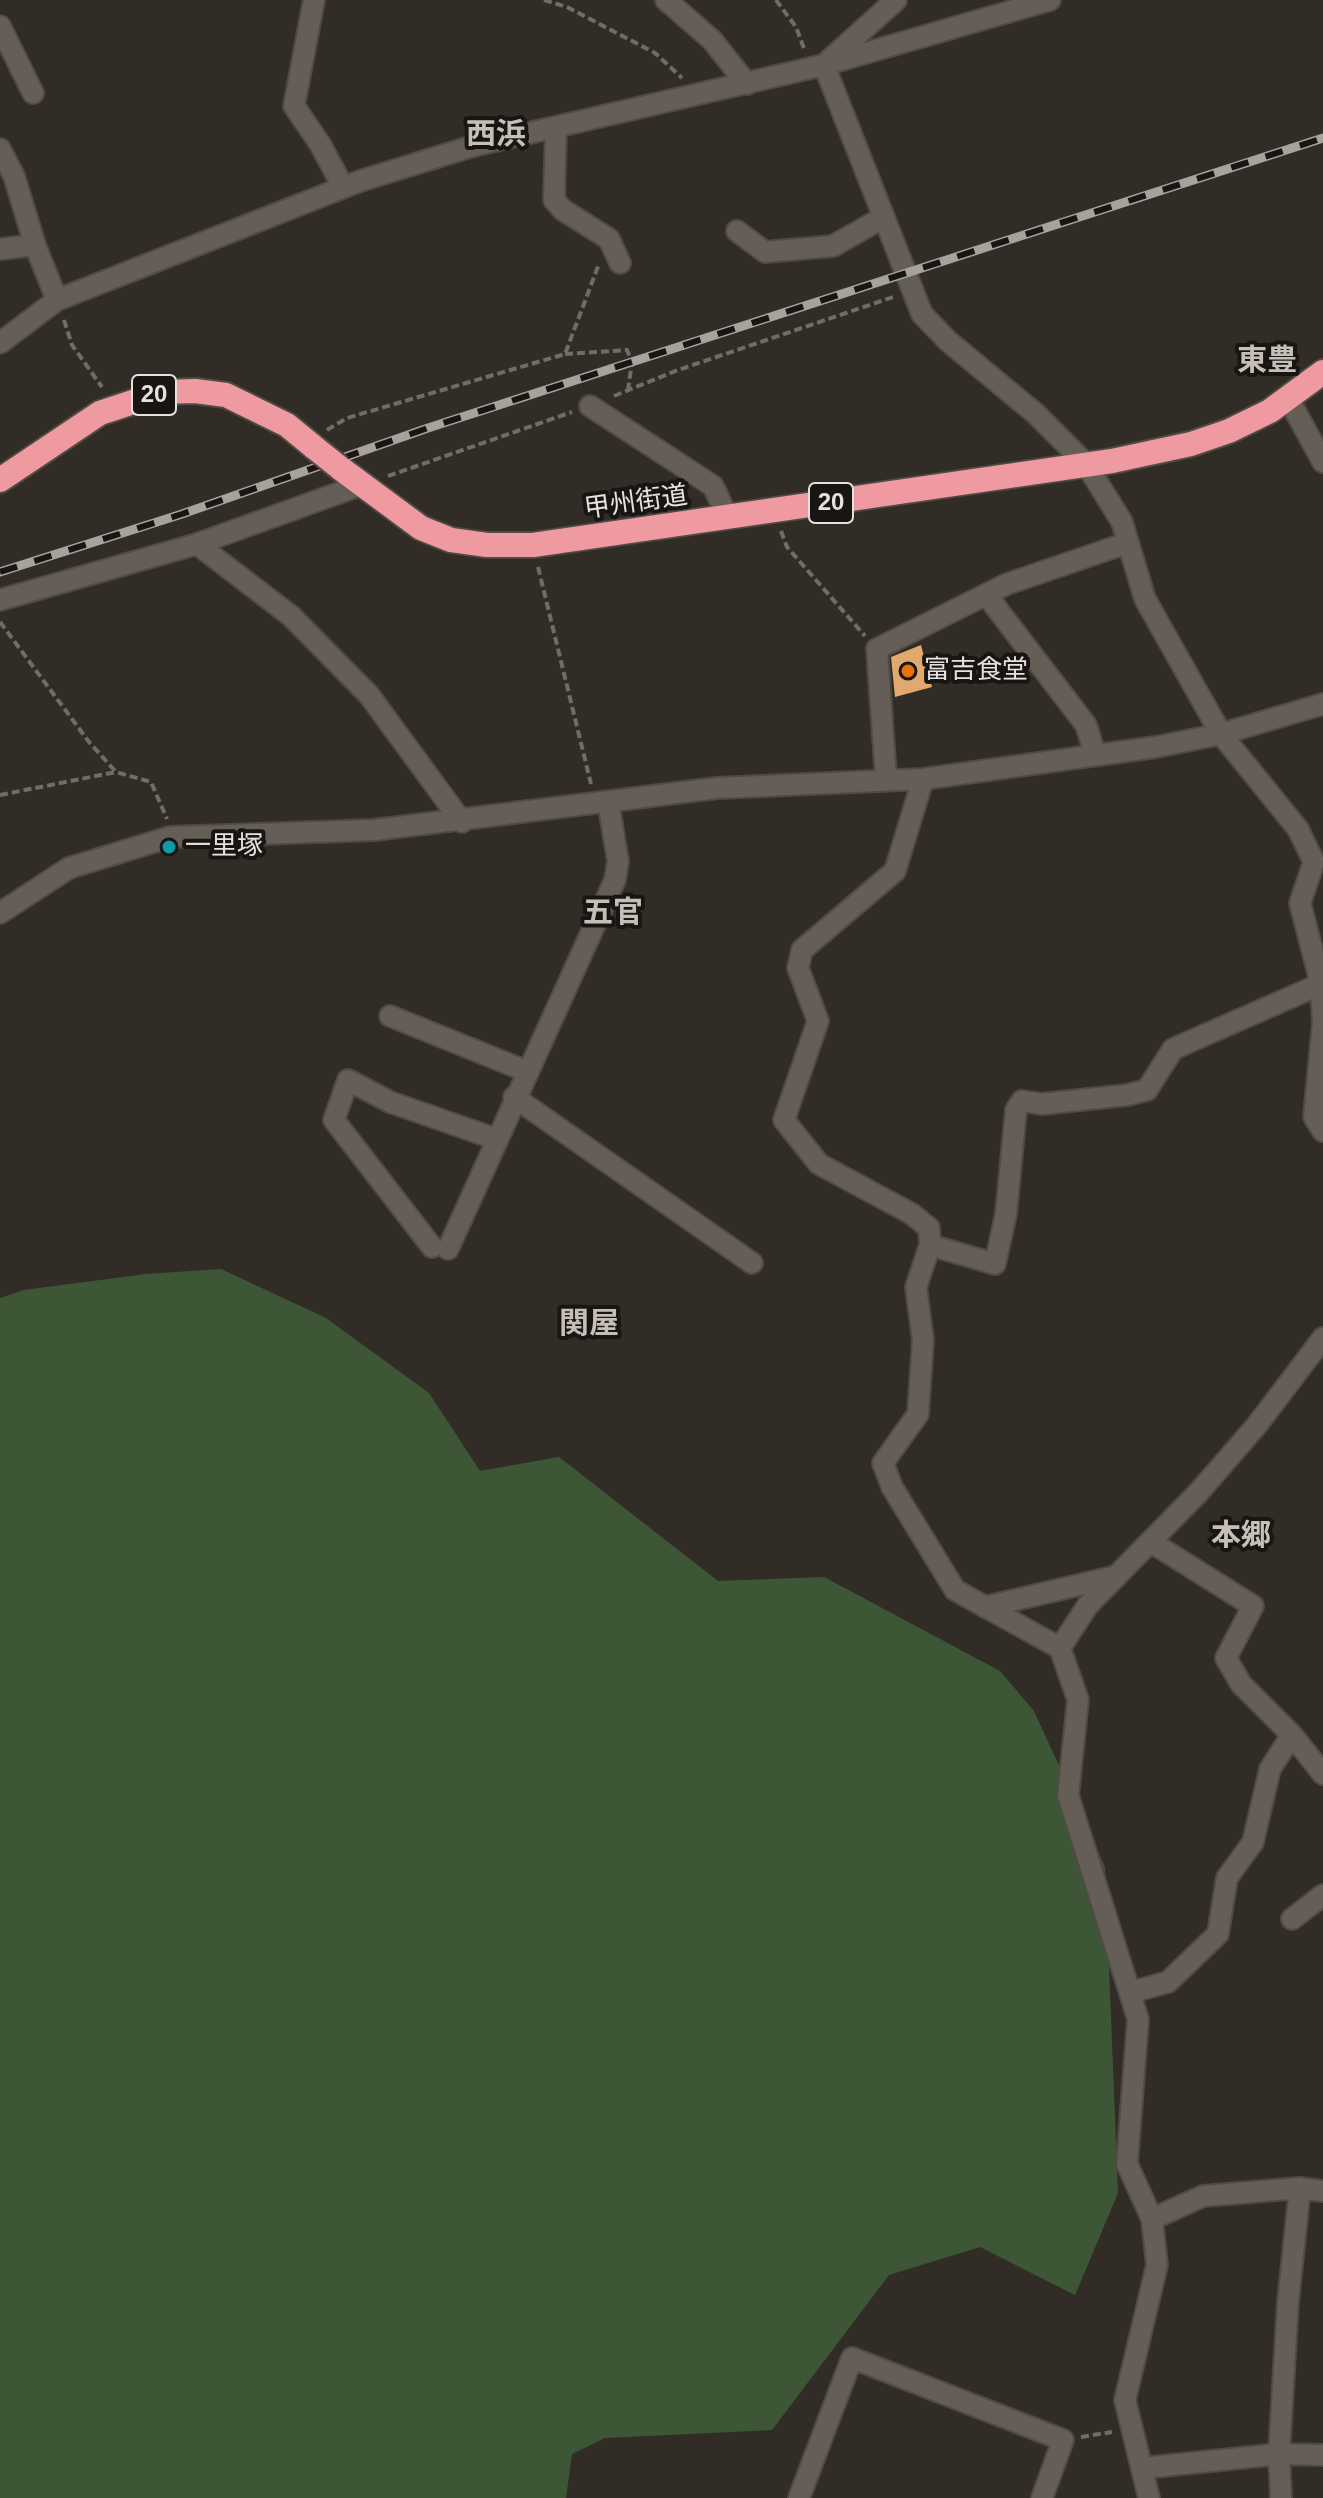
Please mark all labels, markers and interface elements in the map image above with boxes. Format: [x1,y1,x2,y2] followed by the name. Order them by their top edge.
[466,118,526,154] district label: 西浜
[1237,344,1297,380] district label: 東豊
[132,375,176,415] road number: 20
[582,480,690,526] street label: 甲州街道
[809,483,853,523] road number: 20
[924,655,1028,687] place label: 富吉食堂
[899,662,917,680] marker: 富吉食堂
[185,831,263,863] place label: 一里塚
[160,838,178,856] marker: 一里塚
[583,896,643,932] district label: 五官
[559,1307,619,1343] district label: 関屋
[1211,1519,1271,1555] district label: 本郷

